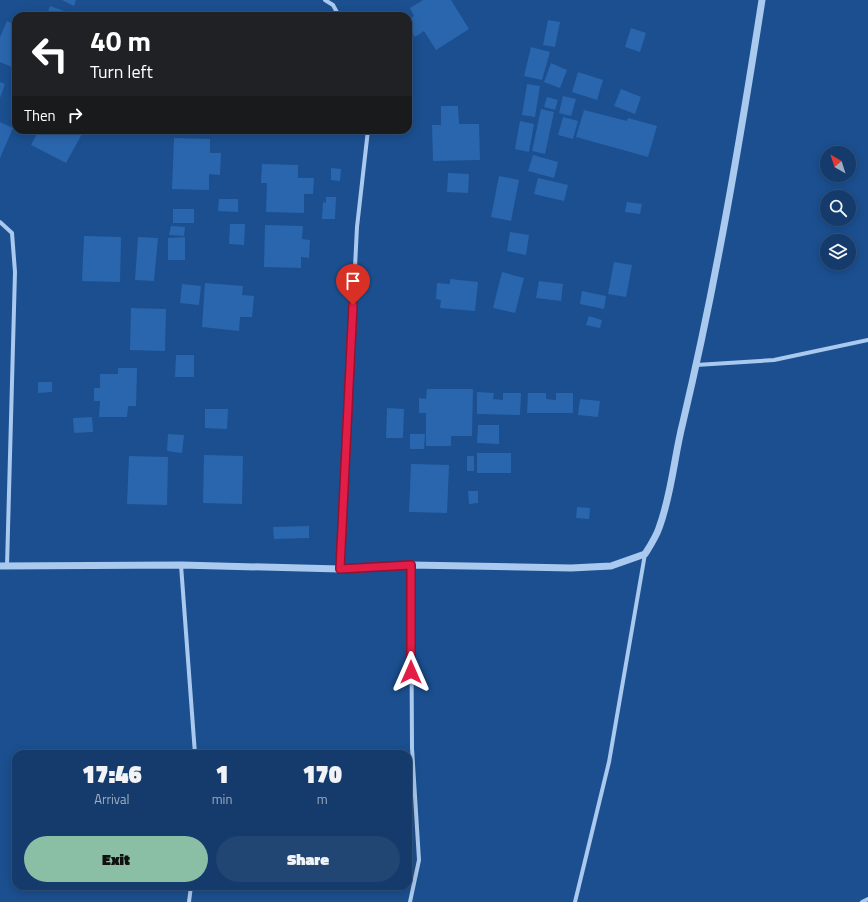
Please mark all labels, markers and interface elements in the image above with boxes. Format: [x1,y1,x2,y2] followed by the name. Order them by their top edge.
[90,19,151,62] text: 40 m
[24,28,76,80] icon: left
[90,58,153,85] text: Turn left
[24,104,56,127] text: Then
[64,104,86,126] icon: right
[820,146,856,182] north arrow
[820,146,856,270] map controls
[820,190,856,226] button: search
[820,234,856,270] button: layers
[336,264,370,305] pin
[342,270,364,292] icon: arrive
[390,651,432,693] position arrow
[82,756,142,792] text: 17:46
[215,756,229,792] text: 1
[302,756,342,792] text: 170
[94,789,129,809] text: Arrival
[212,789,232,809] text: min
[317,789,328,809] text: m
[24,836,208,882] button: Exit
[216,836,400,882] button: Share

